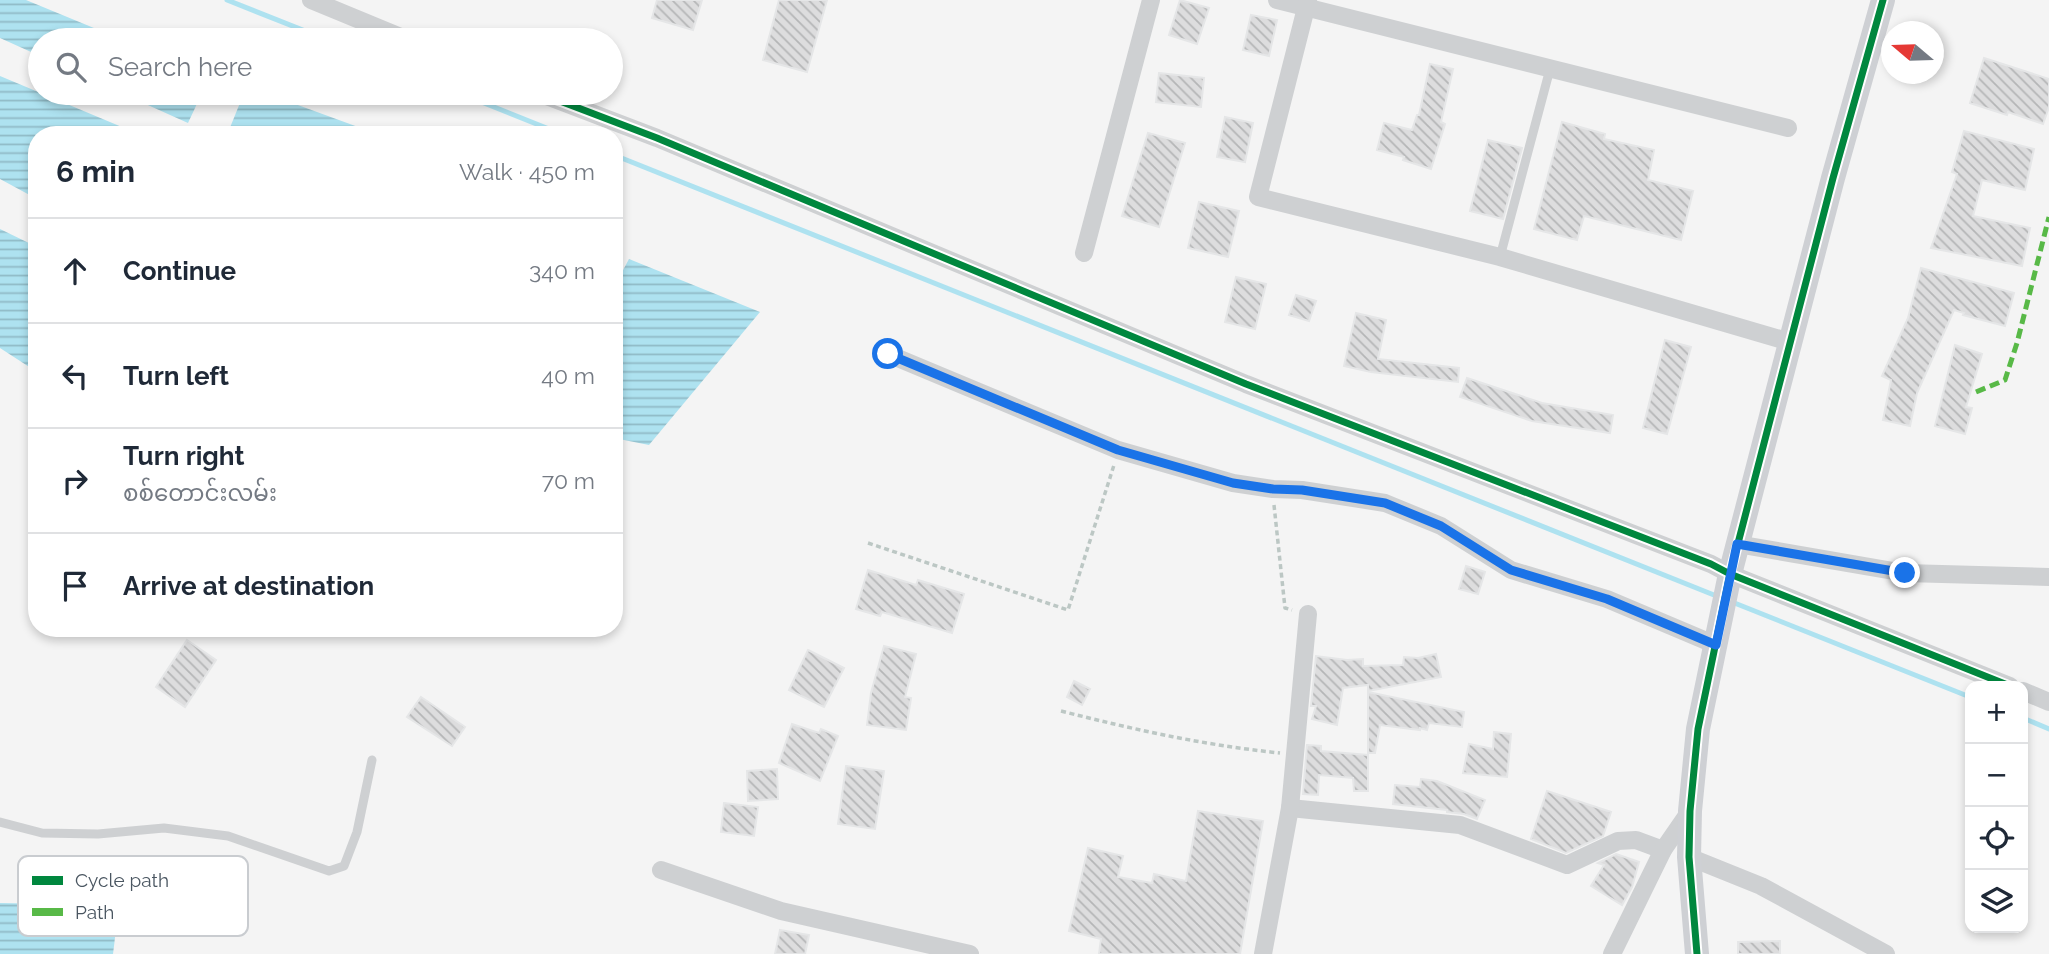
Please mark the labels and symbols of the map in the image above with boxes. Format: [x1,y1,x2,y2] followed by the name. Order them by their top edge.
[1881,21,1944,84] north arrow
[872,338,903,369] route start
[1889,557,1920,588] route end
[18,856,248,936] legend
[75,869,169,891] text: Cycle path
[75,901,114,923] text: Path

